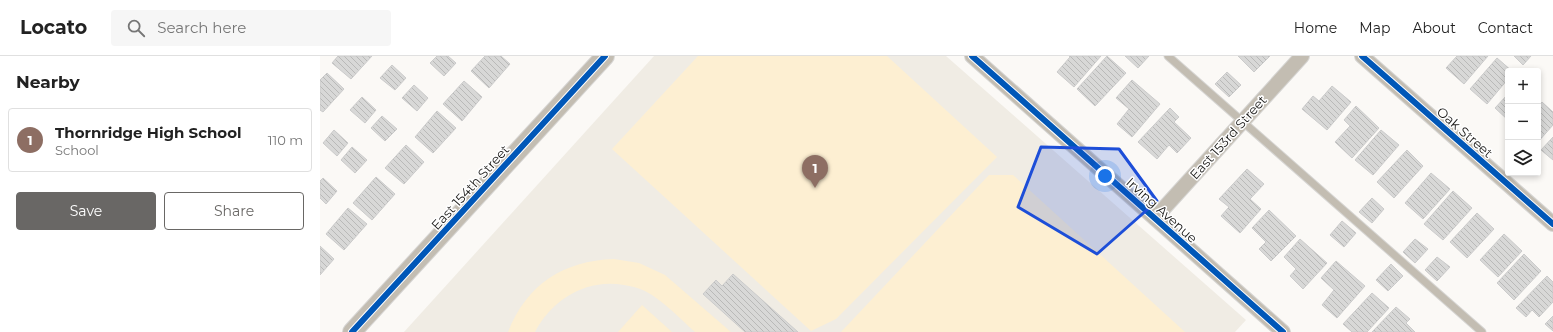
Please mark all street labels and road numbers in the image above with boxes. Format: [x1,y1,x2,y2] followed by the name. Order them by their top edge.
[1186,92,1270,182] street label: East 153rd Street
[1434,103,1496,161] street label: Oak Street
[428,141,512,233] street label: East 154th Street
[1123,174,1201,246] street label: Irving Avenue

